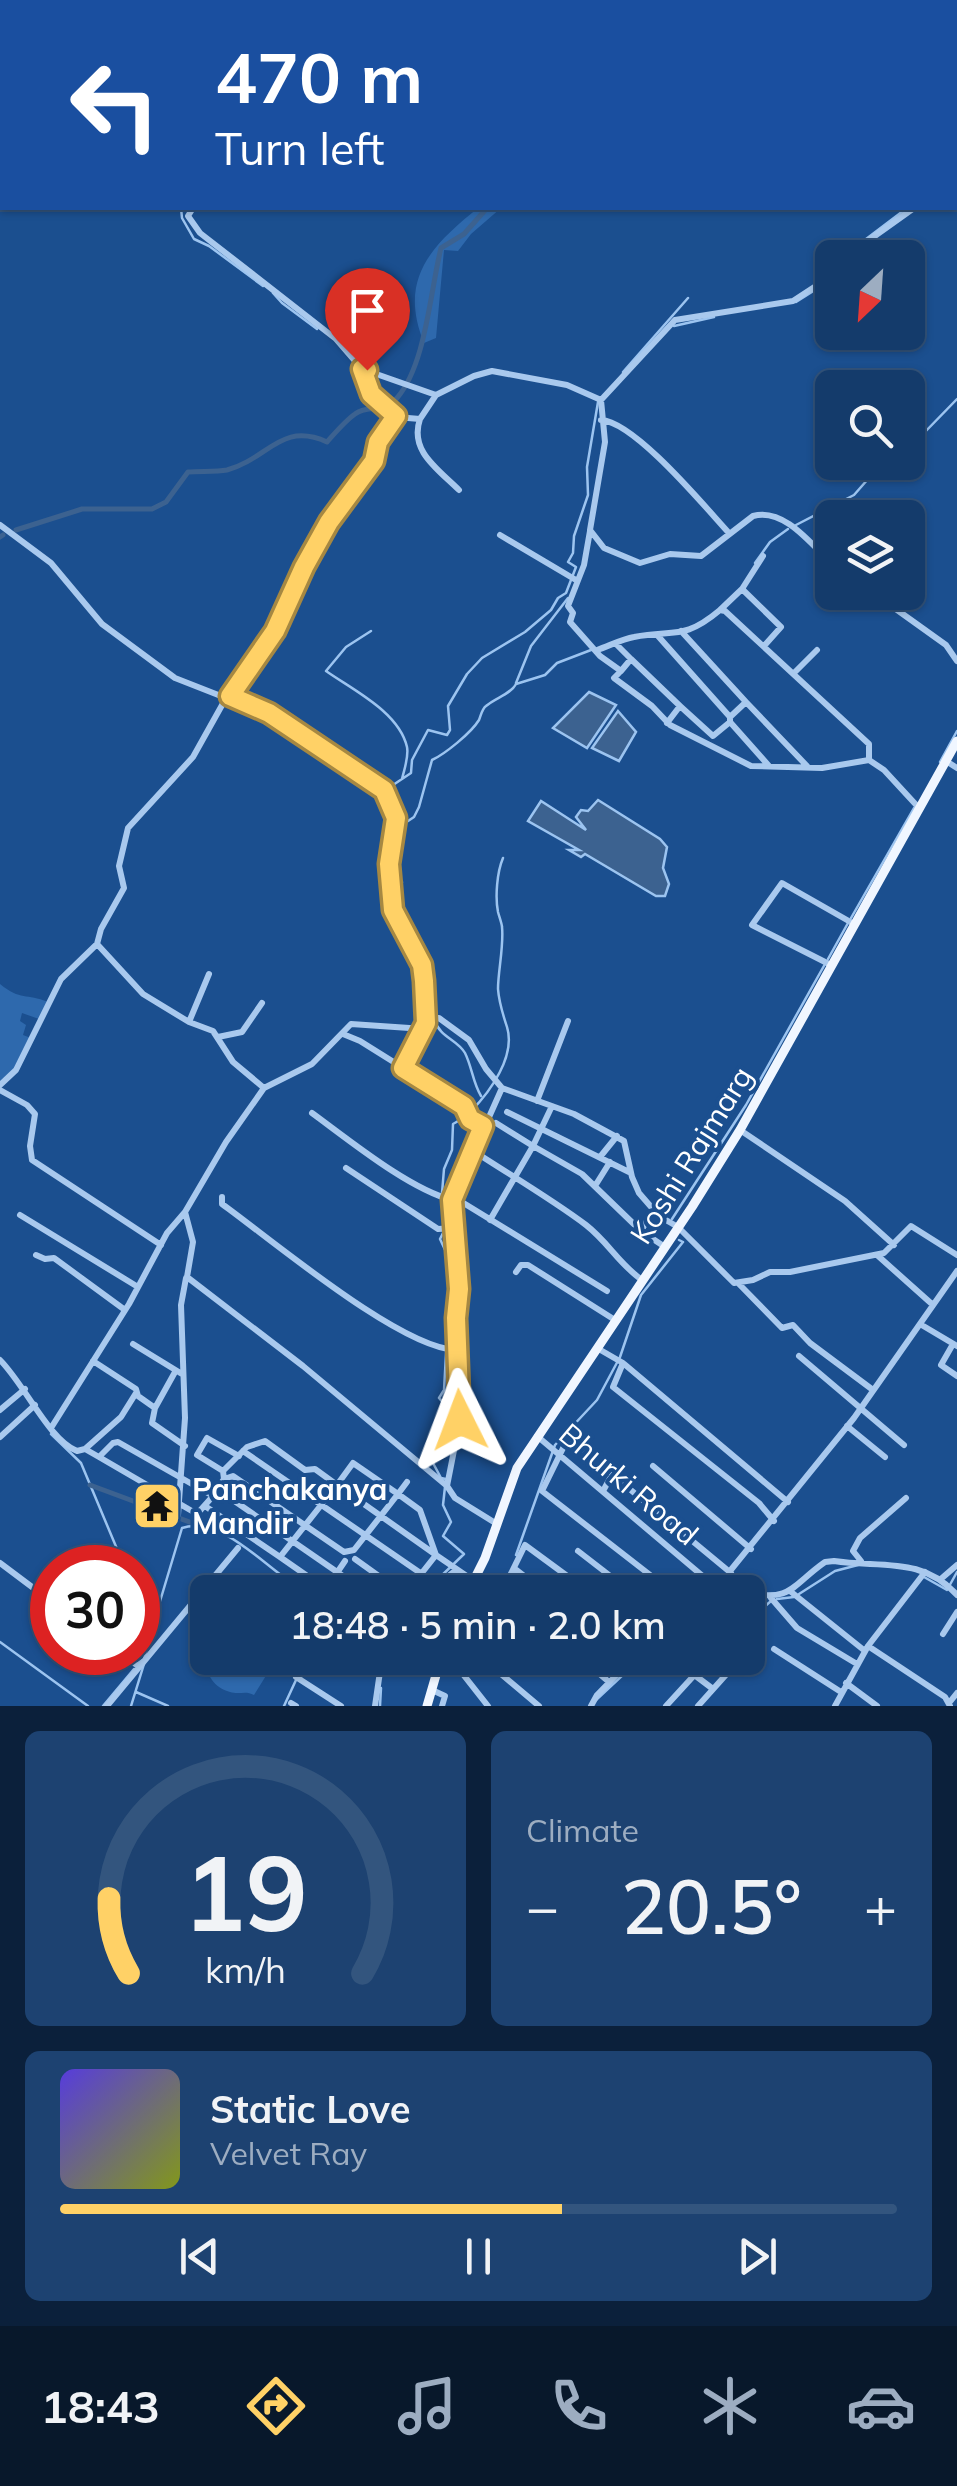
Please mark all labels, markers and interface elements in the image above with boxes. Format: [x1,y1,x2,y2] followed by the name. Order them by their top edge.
[215,33,423,121] text: 470 m
[50,40,180,170] icon: left
[215,120,384,176] text: Turn left
[815,240,925,350] north arrow
[815,240,925,610] map controls
[325,268,410,371] pin
[340,283,395,338] icon: arrive
[815,370,925,480] button: search
[815,500,925,610] button: layers
[621,1059,761,1251] street label: Koshi Rajmarg
[408,1368,512,1472] position arrow
[552,1415,706,1553] street label: Bhurki Road
[192,1470,387,1542] place label: Panchakanya Mandir
[131,1480,183,1532] temple icon: Panchakanya Mandir
[30,1545,160,1675] speed limit sign: 30
[289,1601,666,1649] text: 18:48 · 5 min · 2.0 km
[526,1810,639,1850] text: Climate
[183,1826,308,1957] text: 19
[621,1859,802,1953] text: 20.5°
[526,1872,559,1941] text: −
[864,1872,897,1941] text: +
[205,1947,286,1992] text: km/h
[210,2085,411,2133] text: Static Love
[210,2133,367,2173] text: Velvet Ray
[172,2229,227,2284] icon: previous
[451,2229,506,2284] icon: pause
[730,2229,785,2284] icon: next
[241,2371,311,2441] icon: directions
[392,2371,462,2441] icon: music
[544,2371,614,2441] icon: phone
[695,2371,765,2441] icon: climate
[846,2371,916,2441] icon: car
[41,2378,160,2434] text: 18:43

